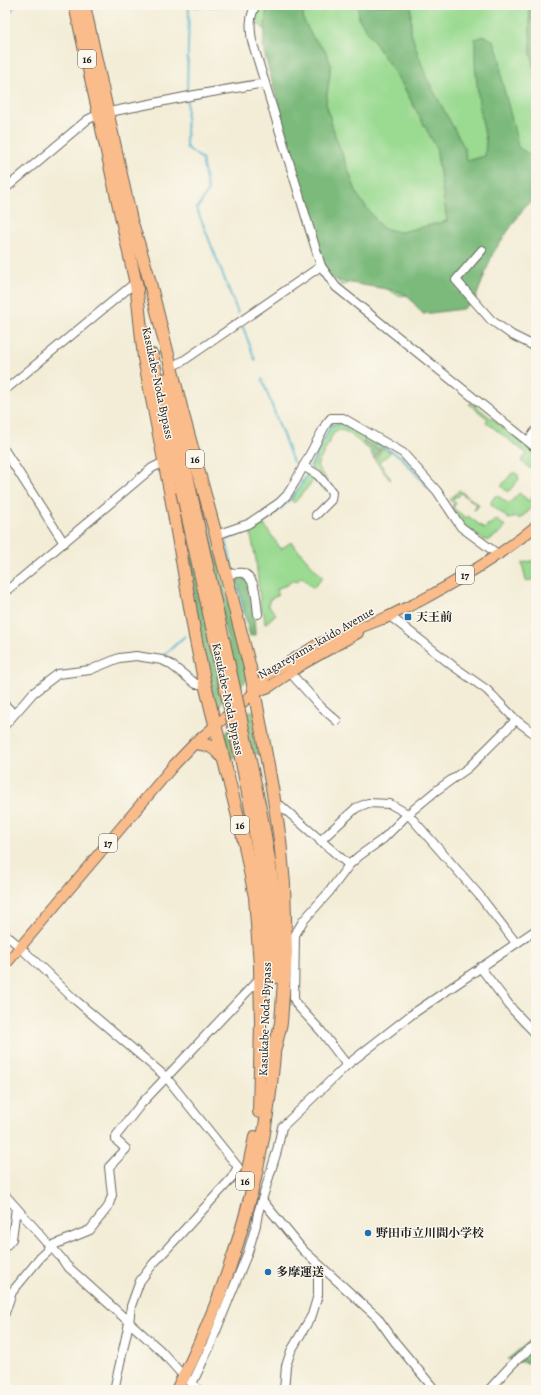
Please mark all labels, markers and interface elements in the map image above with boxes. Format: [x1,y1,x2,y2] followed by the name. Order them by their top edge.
[78,50,96,68] road number: 16
[138,326,178,441] street label: Kasukabe-Noda Bypass
[186,450,204,468] road number: 16
[456,566,474,584] road number: 17
[255,603,377,683] street label: Nagareyama-kaido Avenue
[416,609,452,625] place label: 天王前
[403,612,413,622] marker: 天王前
[208,642,248,757] street label: Kasukabe-Noda Bypass
[231,816,249,834] road number: 16
[99,834,117,852] road number: 17
[255,962,275,1076] street label: Kasukabe-Noda Bypass
[236,1172,254,1190] road number: 16
[376,1225,484,1241] place label: 野田市立川間小学校
[363,1228,373,1238] marker: 野田市立川間小学校
[276,1264,324,1280] place label: 多摩運送
[263,1267,273,1277] marker: 多摩運送

